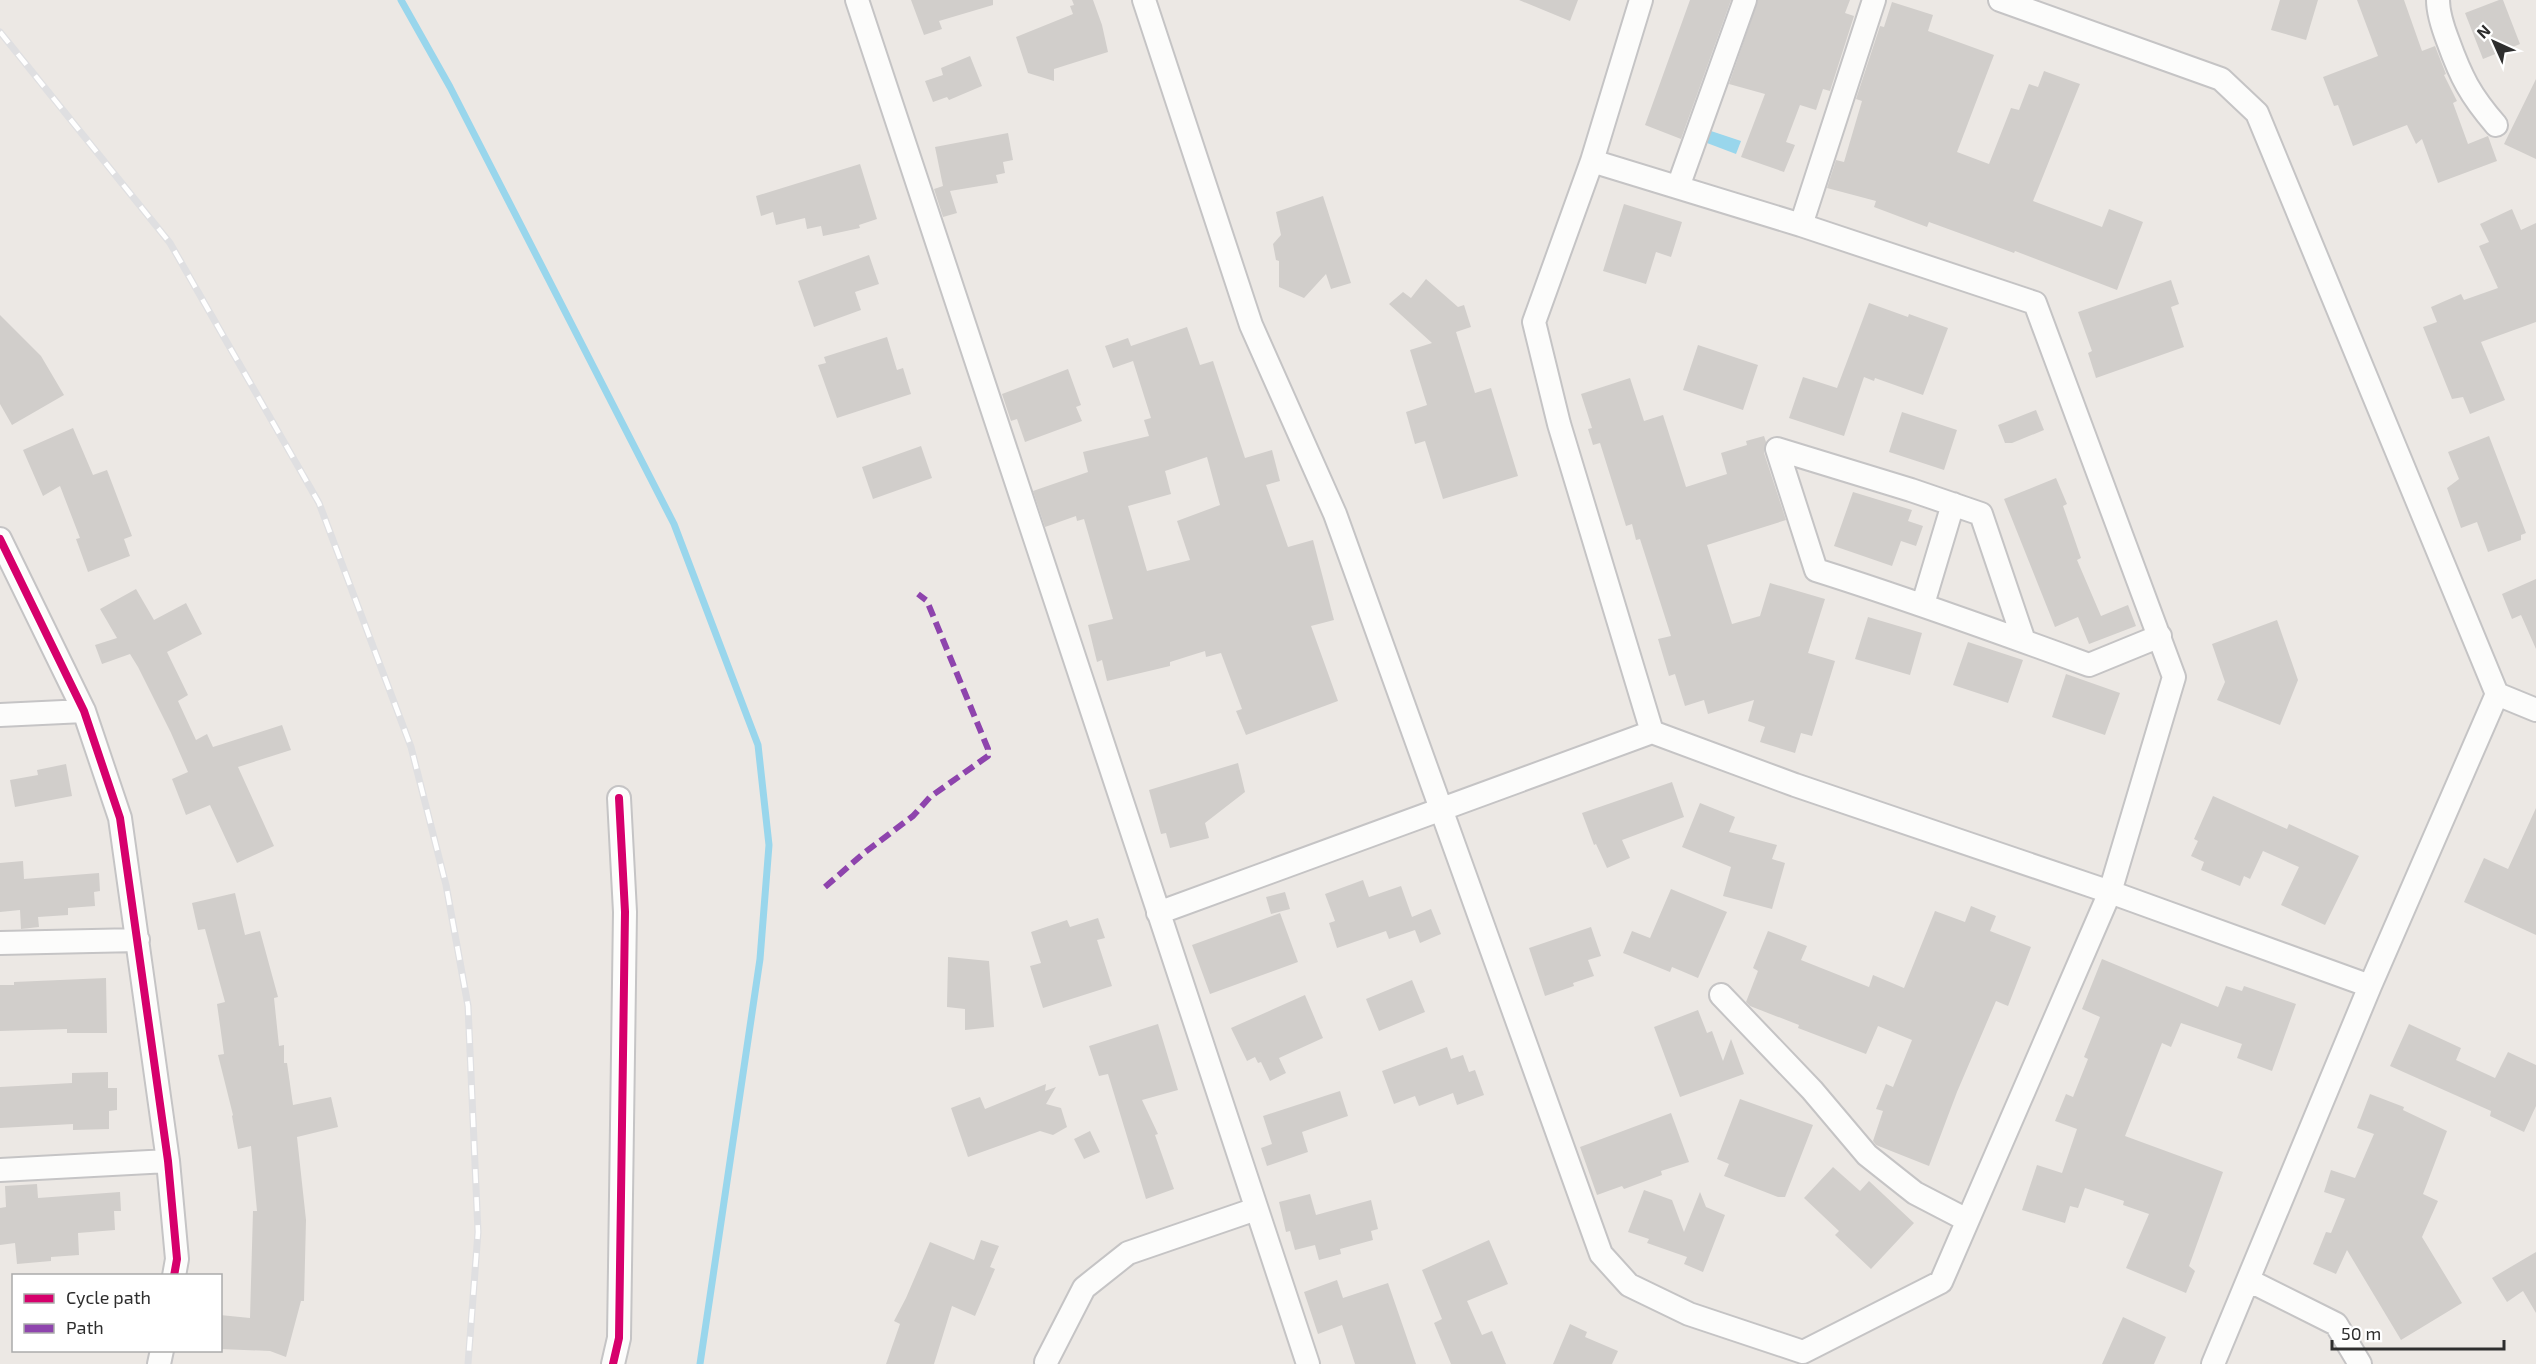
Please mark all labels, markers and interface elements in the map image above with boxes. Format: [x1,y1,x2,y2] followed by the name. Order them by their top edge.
[2464,12,2524,72] north arrow
[2472,20,2494,42] text: N
[12,1274,222,1352] legend
[66,1286,151,1308] text: Cycle path
[2332,1313,2504,1351] scale bar
[66,1316,104,1338] text: Path
[2341,1322,2381,1344] text: 50 m

